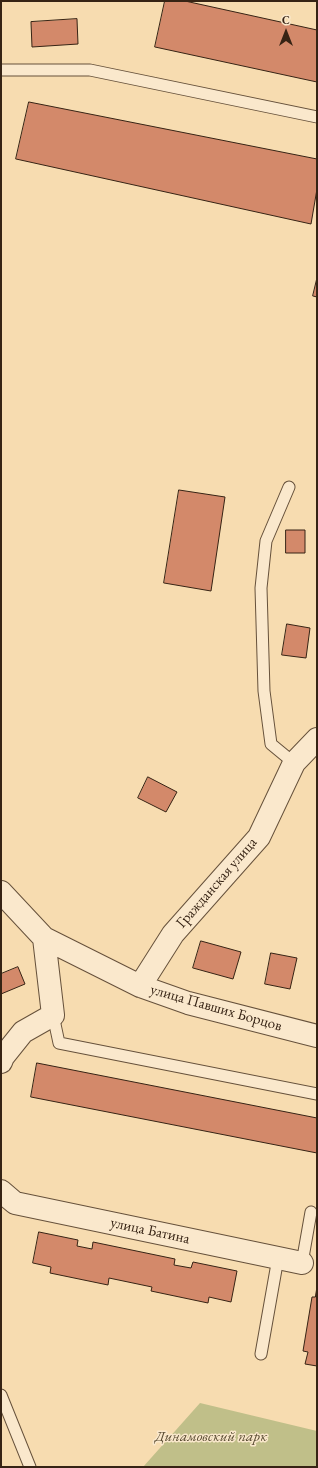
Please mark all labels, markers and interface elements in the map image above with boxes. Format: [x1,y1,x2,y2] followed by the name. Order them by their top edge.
[266,12,306,52] north arrow
[282,13,290,27] text: С
[173,834,261,932] street label: Гражданская улица
[148,981,284,1035] street label: улица Павших Борцов
[109,1214,191,1248] street label: улица Батина
[155,1428,267,1446] park label: Динамовский парк

